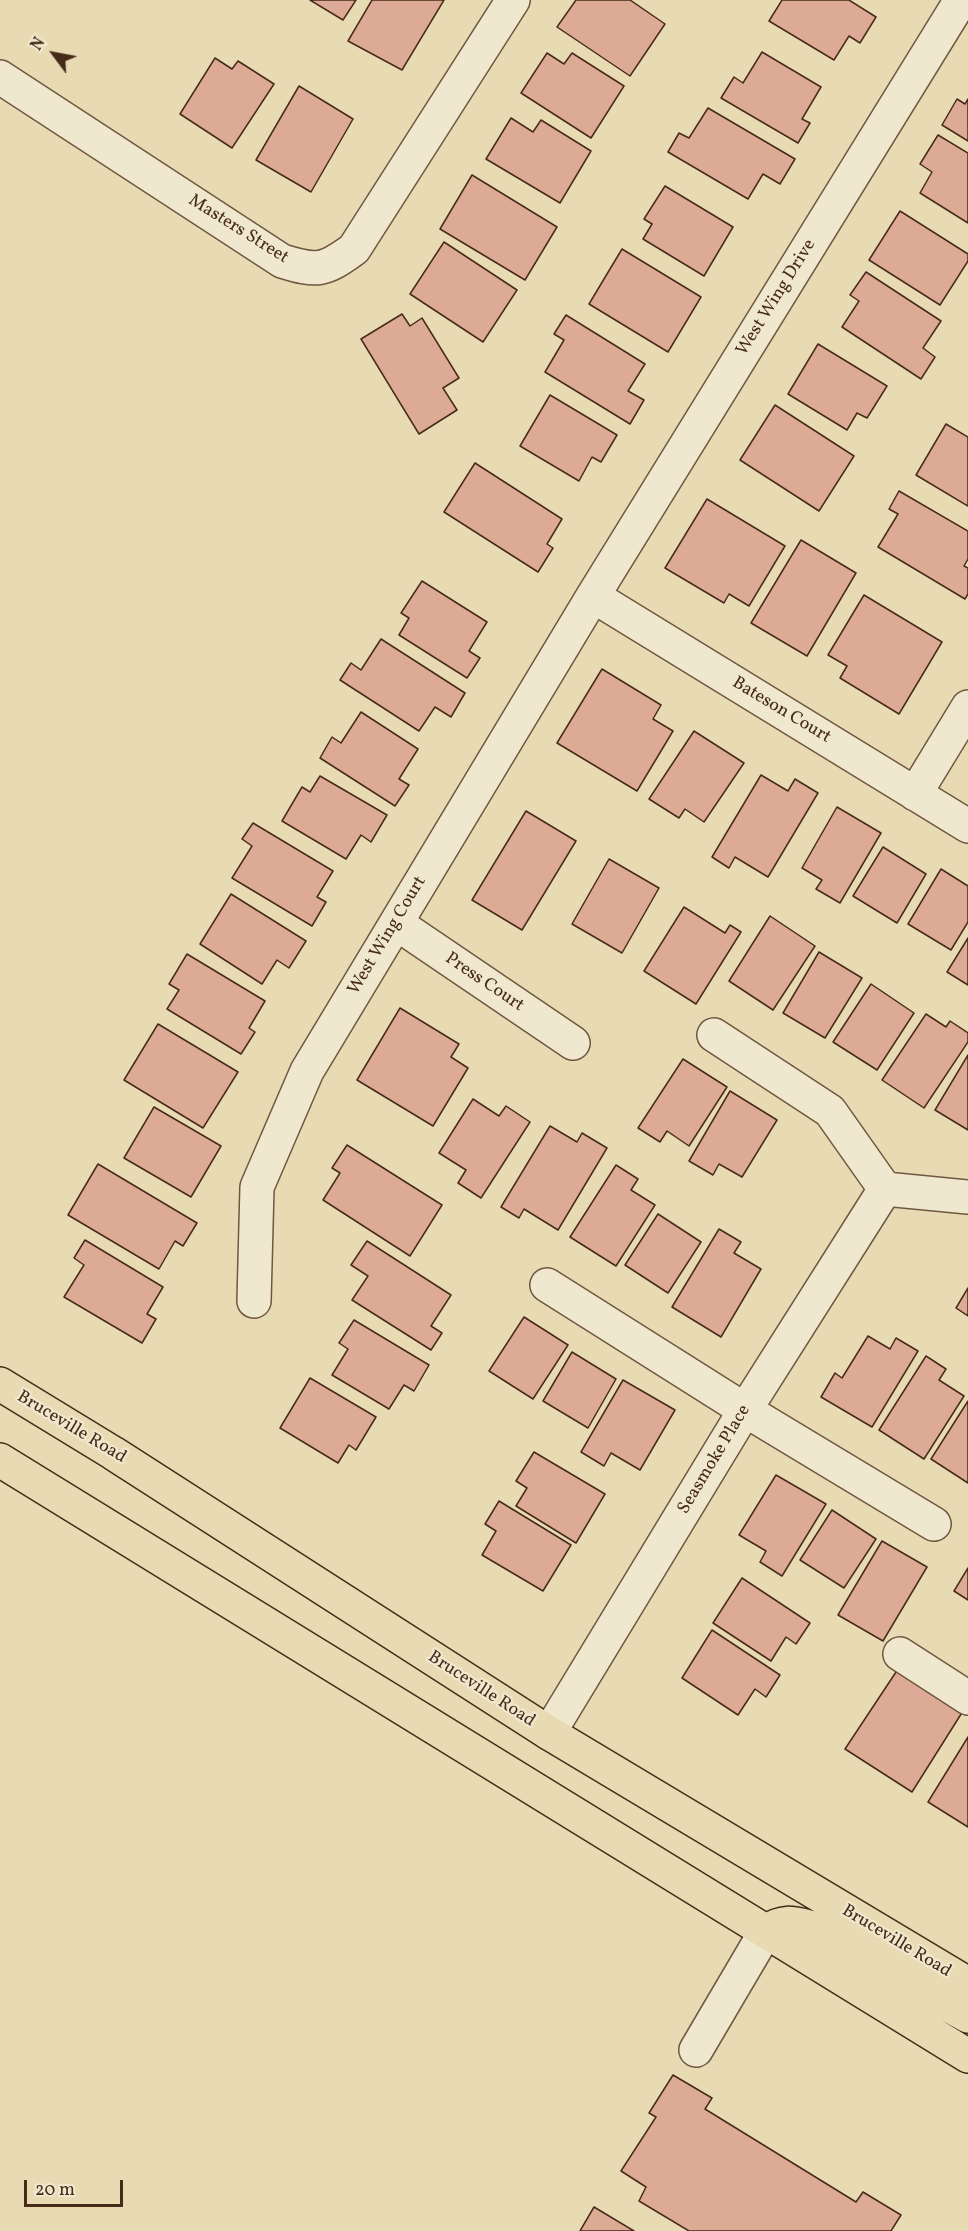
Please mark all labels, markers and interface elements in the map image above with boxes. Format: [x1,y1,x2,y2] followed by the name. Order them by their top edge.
[24,24,84,84] north arrow
[26,34,51,55] text: N
[184,191,292,269] street label: Masters Street
[733,236,821,360] street label: West Wing Drive
[728,673,834,749] street label: Bateson Court
[344,873,432,999] street label: West Wing Court
[440,949,528,1017] street label: Press Court
[12,1387,130,1469] street label: Bruceville Road
[674,1402,756,1518] street label: Seasmoke Place
[423,1647,539,1733] street label: Bruceville Road
[837,1901,955,1983] street label: Bruceville Road
[27,2168,126,2206] scale bar
[35,2178,75,2203] text: 20 m

